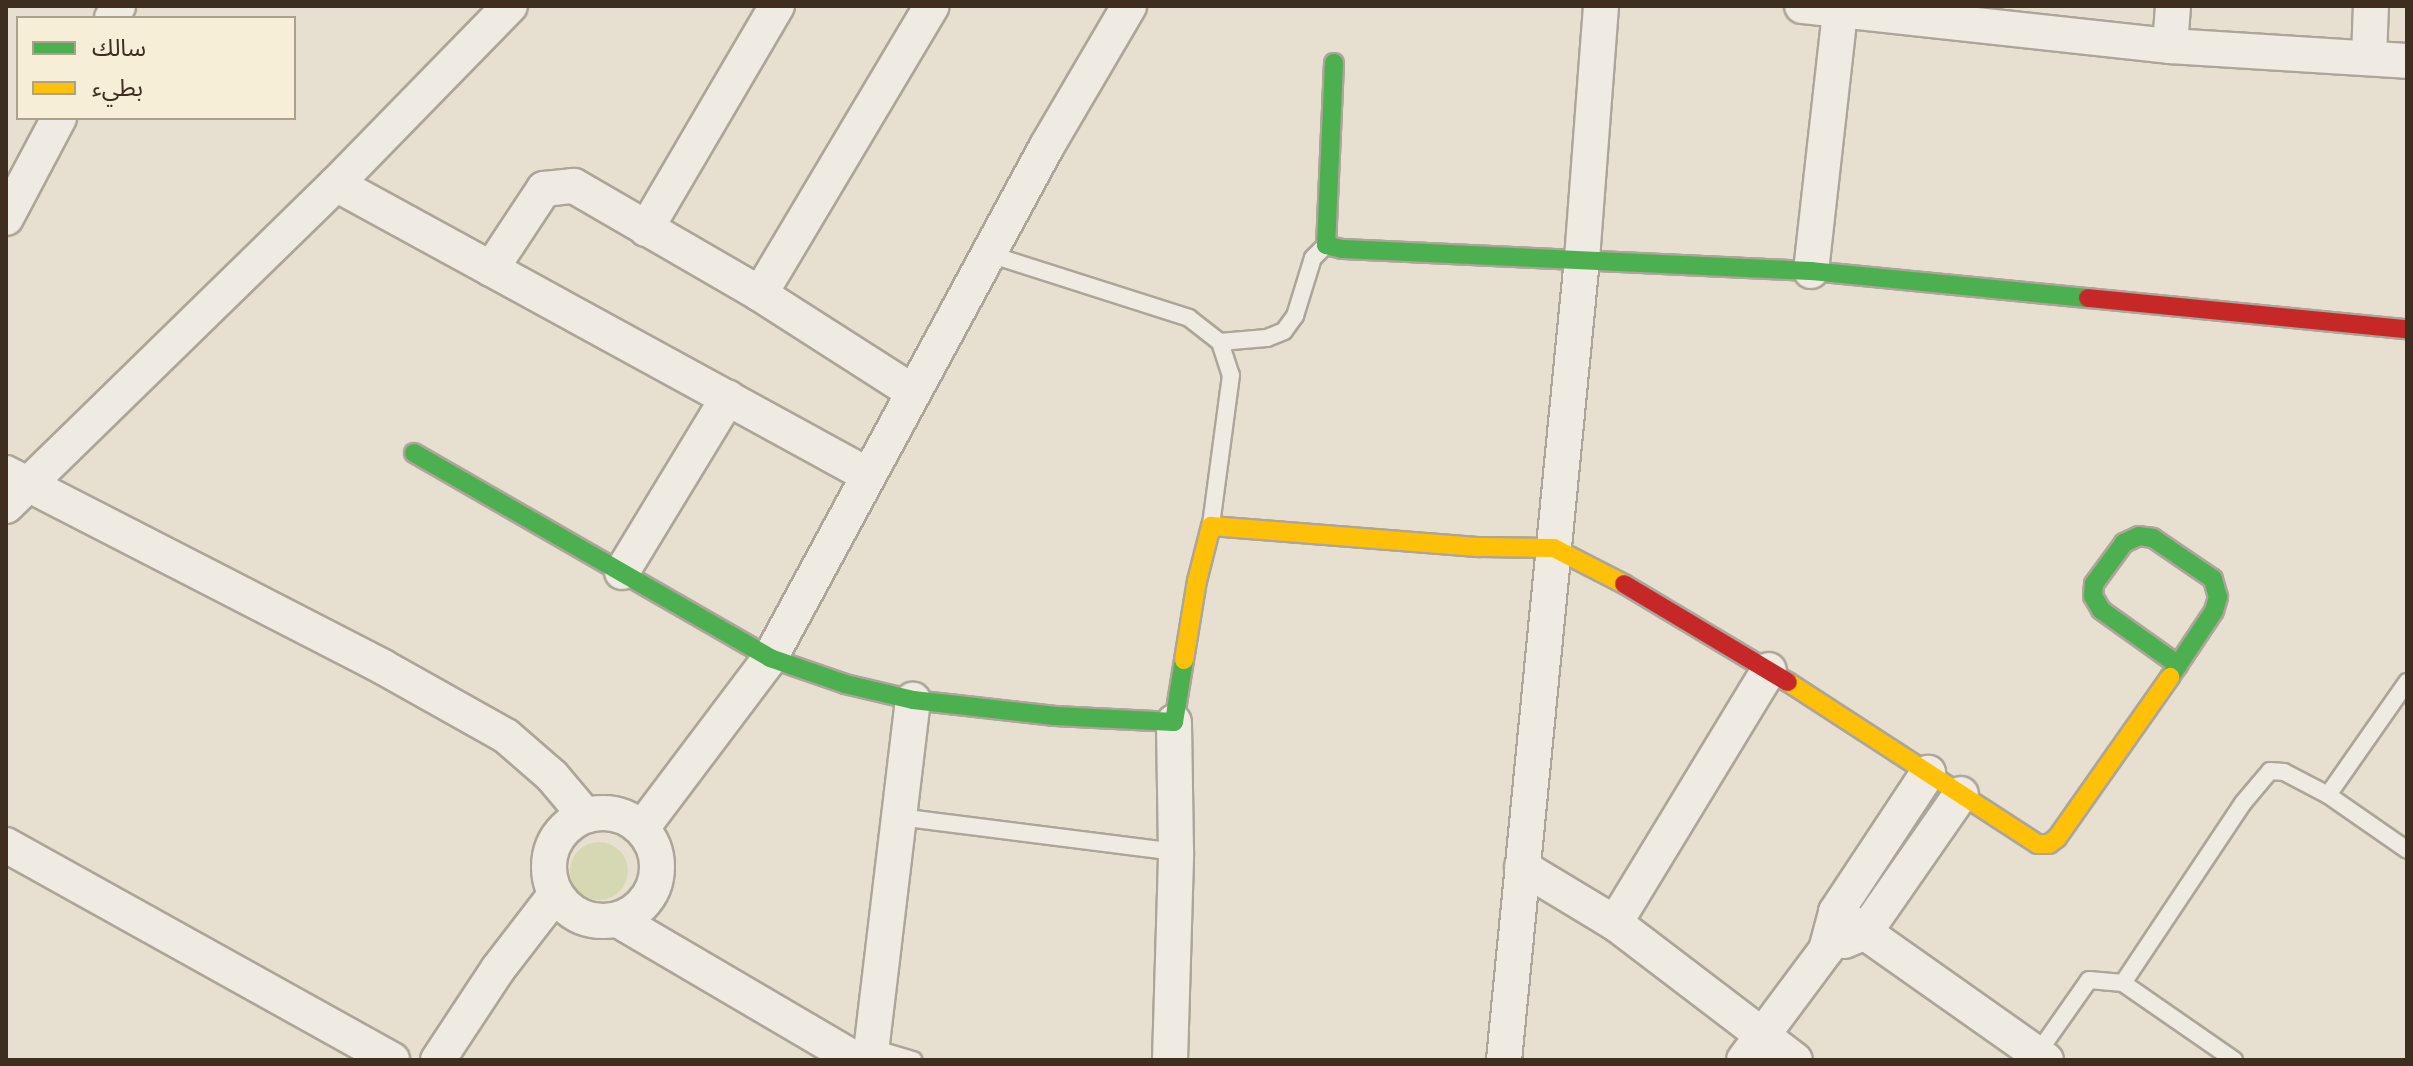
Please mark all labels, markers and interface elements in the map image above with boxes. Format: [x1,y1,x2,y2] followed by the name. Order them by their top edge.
[16,16,296,120] legend
[92,35,146,61] text: سالك
[92,75,143,101] text: بطيء

